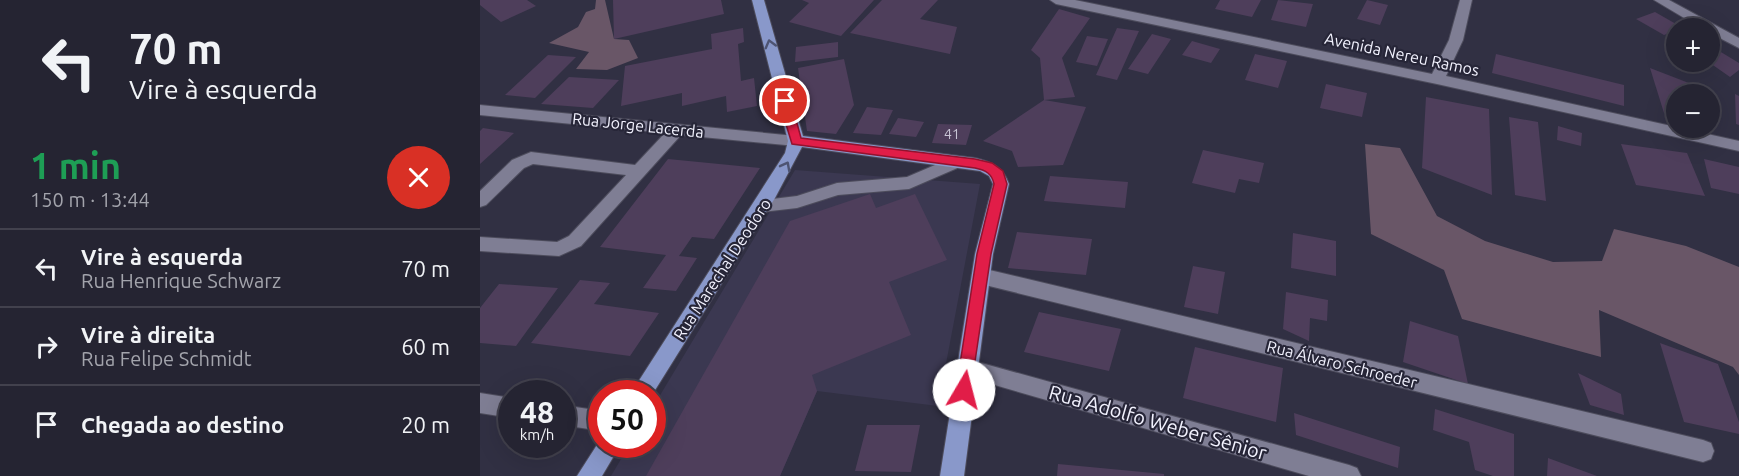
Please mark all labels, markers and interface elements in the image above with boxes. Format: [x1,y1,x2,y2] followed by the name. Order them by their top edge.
[1666,18,1720,138] map controls
[1666,18,1720,72] button: +
[30,24,108,102] icon: left
[129,25,223,72] text: 70 m
[1323,29,1481,79] street label: Avenida Nereu Ramos
[765,39,777,50] one-way arrow
[129,74,318,104] text: Vire à esquerda
[759,75,810,126] pin
[768,84,801,117] icon: arrive
[1666,84,1720,138] button: −
[571,109,705,141] street label: Rua Jorge Lacerda
[944,126,960,142] house number: 41
[30,145,121,186] text: 1 min
[387,146,450,209] button: close
[779,162,790,172] one-way arrow
[30,188,150,211] text: 150 m · 13:44
[670,195,774,343] street label: Rua Marechal Deodoro
[81,244,243,269] text: Vire à esquerda
[30,252,63,285] icon: left
[401,256,450,281] text: 70 m
[81,269,281,292] text: Rua Henrique Schwarz
[81,322,215,347] text: Vire à direita
[30,330,63,363] icon: right
[401,334,450,359] text: 60 m
[1265,335,1419,391] street label: Rua Álvaro Schroeder
[81,347,252,370] text: Rua Felipe Schmidt
[932,358,996,422] position arrow
[588,380,666,458] speed limit sign: 50
[1046,380,1270,464] street label: Rua Adolfo Weber Sênior
[520,395,554,429] text: 48
[30,408,63,441] icon: arrive
[81,412,284,437] text: Chegada ao destino
[401,412,450,437] text: 20 m
[520,426,554,443] text: km/h

